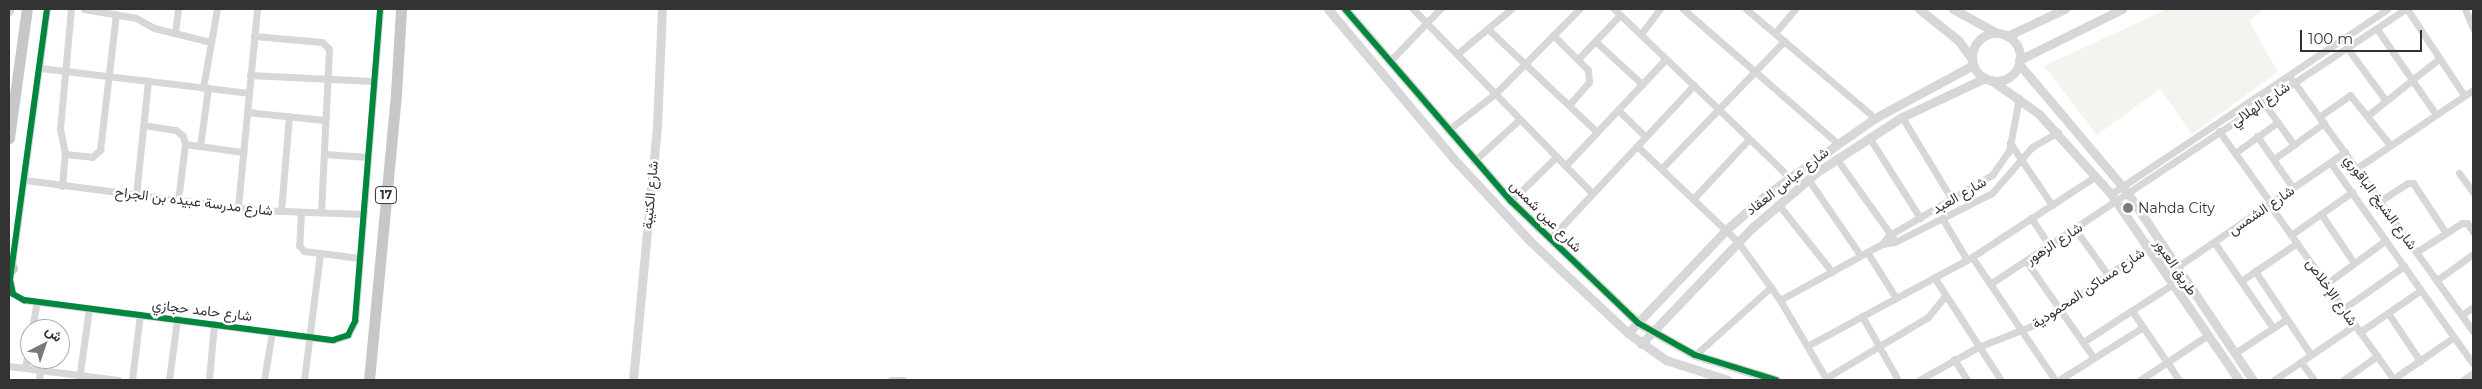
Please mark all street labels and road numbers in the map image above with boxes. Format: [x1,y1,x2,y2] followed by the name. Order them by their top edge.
[2227,78,2293,130] street label: شارع الهلالي
[1742,143,1832,219] street label: شارع عباس العقاد
[2341,151,2421,253] street label: شارع الشيخ الباقوري
[639,160,661,230] street label: شارع الكتيبة
[1929,173,1989,217] street label: شارع العبد
[1507,177,1585,255] street label: شارع عين شمس
[2225,182,2297,238] street label: شارع الشمس
[114,183,274,219] street label: شارع مدرسة عبيده بن الجراح
[375,186,397,204] road number: 17
[2023,218,2085,268] street label: شارع الزهور
[2151,236,2201,298] street label: طريق العبور
[2029,244,2147,332] street label: شارع مساكن المحمودية
[2303,255,2361,329] street label: شارع الإخلاص
[151,296,253,324] street label: شارع حامد حجازي

